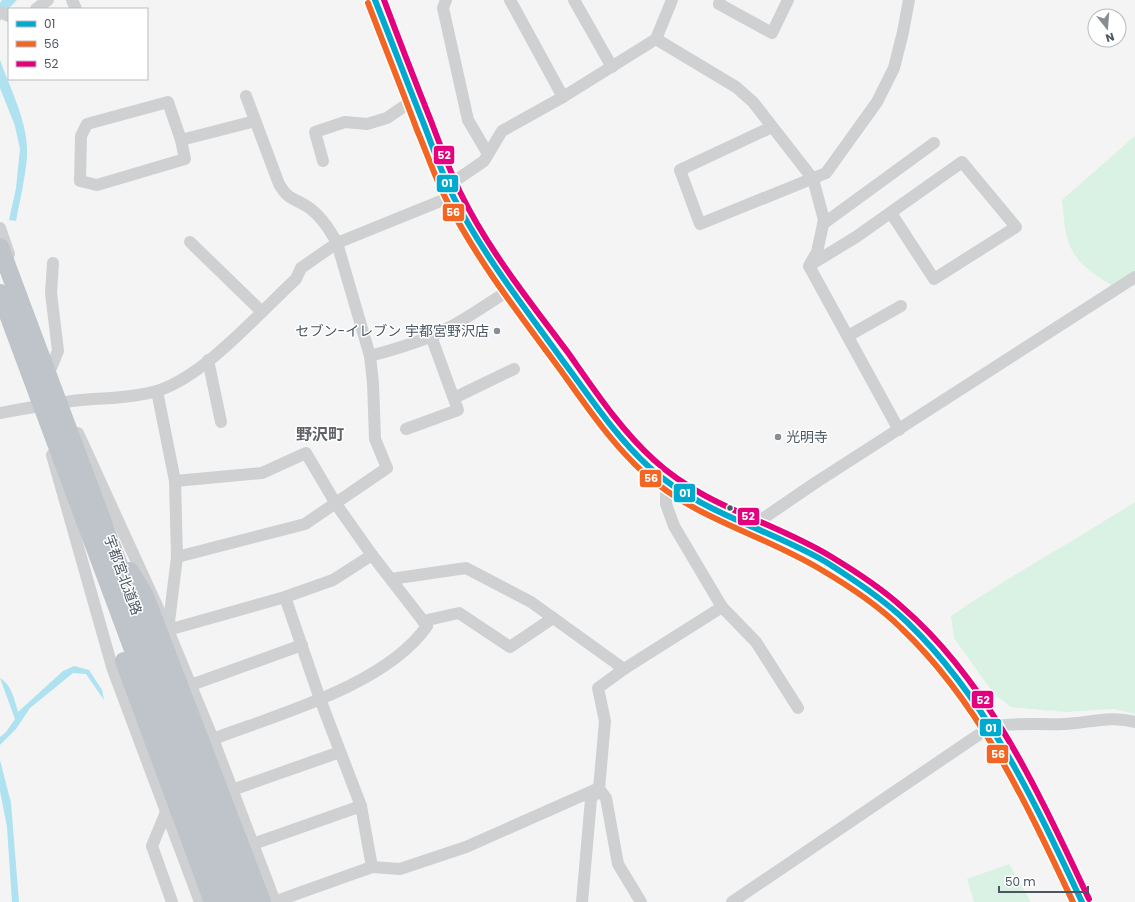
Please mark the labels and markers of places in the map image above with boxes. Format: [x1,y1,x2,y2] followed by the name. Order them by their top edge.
[296,321,489,341] place label: セブン-イレブン 宇都宮野沢店
[492,326,502,336] marker: セブン-イレブン 宇都宮野沢店
[786,427,828,447] place label: 光明寺
[773,432,783,442] marker: 光明寺
[725,503,735,513] unlabelled marker

